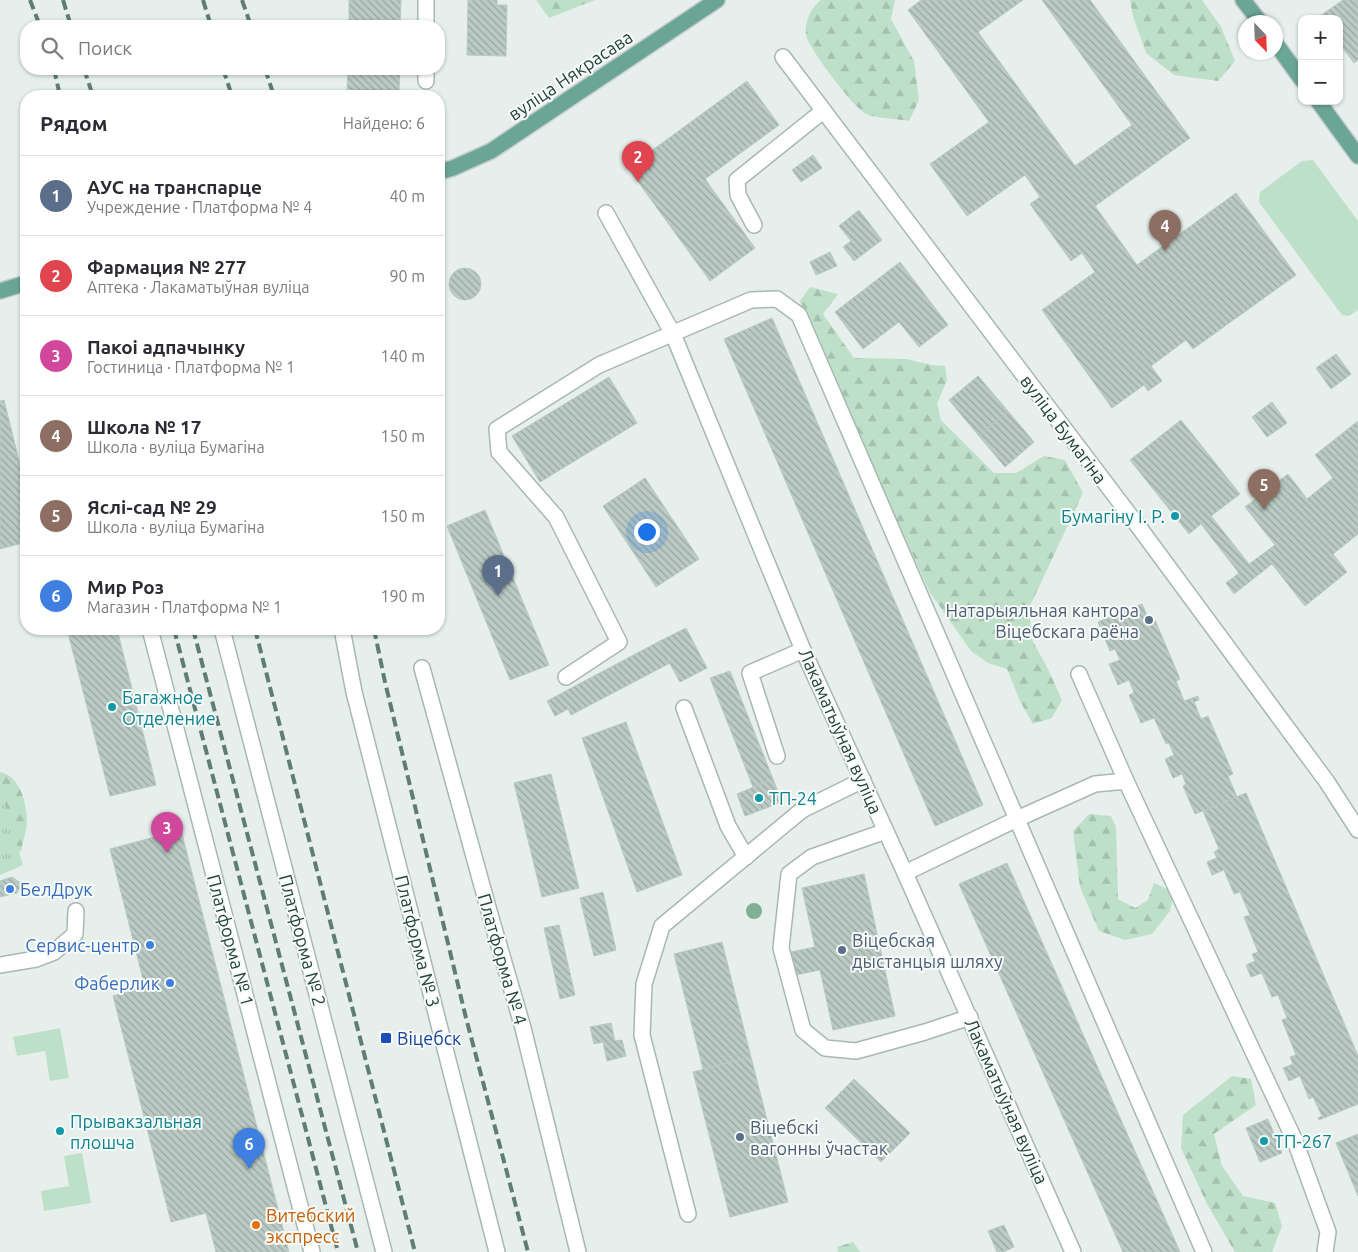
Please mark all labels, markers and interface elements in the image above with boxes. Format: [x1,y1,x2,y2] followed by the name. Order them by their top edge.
[1238,15,1283,60] north arrow
[1298,15,1343,105] map controls
[1298,15,1343,60] button: +
[20,20,445,75] search box
[504,26,636,124] street label: вуліца Някрасава
[38,34,66,62] icon: search
[78,37,132,59] text: Поиск
[1298,60,1343,105] button: −
[40,111,108,135] text: Рядом
[343,114,425,132] text: Найдено: 6
[622,141,654,182] pin: 2
[87,176,262,198] text: АУС на транспарце
[51,187,61,205] text: 1
[389,187,425,205] text: 40 m
[87,198,312,216] text: Учреждение · Платформа № 4
[1149,210,1181,251] pin: 4
[87,256,246,278] text: Фармация № 277
[51,267,61,285] text: 2
[389,267,425,285] text: 90 m
[87,278,309,296] text: Аптека · Лакаматыўная вуліца
[87,336,245,358] text: Пакоі адпачынку
[51,347,61,365] text: 3
[380,347,425,365] text: 140 m
[87,358,295,376] text: Гостиница · Платформа № 1
[1017,371,1111,487] street label: вуліца Бумагіна
[87,416,201,438] text: Школа № 17
[51,427,61,445] text: 4
[380,427,425,445] text: 150 m
[87,438,265,456] text: Школа · вуліца Бумагіна
[1248,469,1280,510] pin: 5
[87,496,217,518] text: Яслі-сад № 29
[1061,506,1165,526] place label: Бумагіну І. Р.
[51,507,61,525] text: 5
[380,507,425,525] text: 150 m
[1169,510,1181,522] marker: Бумагіну І. Р.
[87,518,265,536] text: Школа · вуліца Бумагіна
[634,519,660,545] your location
[482,555,514,596] pin: 1
[87,576,164,598] text: Мир Роз
[51,587,61,605] text: 6
[380,587,425,605] text: 190 m
[87,598,282,616] text: Магазин · Платформа № 1
[946,600,1139,641] place label: Натарыяльная кантора Віцебскага раёна
[1143,614,1155,626] marker: Натарыяльная кантора Віцебскага раёна
[795,645,887,817] street label: Лакаматыўная вуліца
[122,687,216,728] place label: Багажное Отделение
[106,701,118,713] marker: Багажное Отделение
[769,788,817,808] place label: ТП-24
[753,792,765,804] marker: ТП-24
[151,812,183,853] pin: 3
[204,872,258,1008] street label: Платформа № 1
[276,872,330,1008] street label: Платформа № 2
[392,873,444,1009] street label: Платформа № 3
[20,879,93,899] place label: БелДрук
[4,883,16,895] marker: БелДрук
[475,891,531,1027] street label: Платформа № 4
[852,930,1003,971] place label: Віцебская дыстанцыя шляху
[25,935,140,955] place label: Сервис-центр
[144,939,156,951] marker: Сервис-центр
[836,944,848,956] marker: Віцебская дыстанцыя шляху
[74,973,160,993] place label: Фаберлик
[164,977,176,989] marker: Фаберлик
[961,1015,1053,1187] street label: Лакаматыўная вуліца
[397,1028,461,1048] place label: Віцебск
[379,1031,393,1045] marker: Віцебск
[70,1111,202,1152] place label: Прывакзальная плошча
[750,1117,888,1158] place label: Віцебскі вагонны ўчастак
[54,1125,66,1137] marker: Прывакзальная плошча
[233,1128,265,1169] pin: 6
[734,1131,746,1143] marker: Віцебскі вагонны ўчастак
[1274,1131,1332,1151] place label: ТП-267
[1258,1135,1270,1147] marker: ТП-267
[266,1205,356,1246] place label: Витебский экспресс
[250,1219,262,1231] marker: Витебский экспресс

